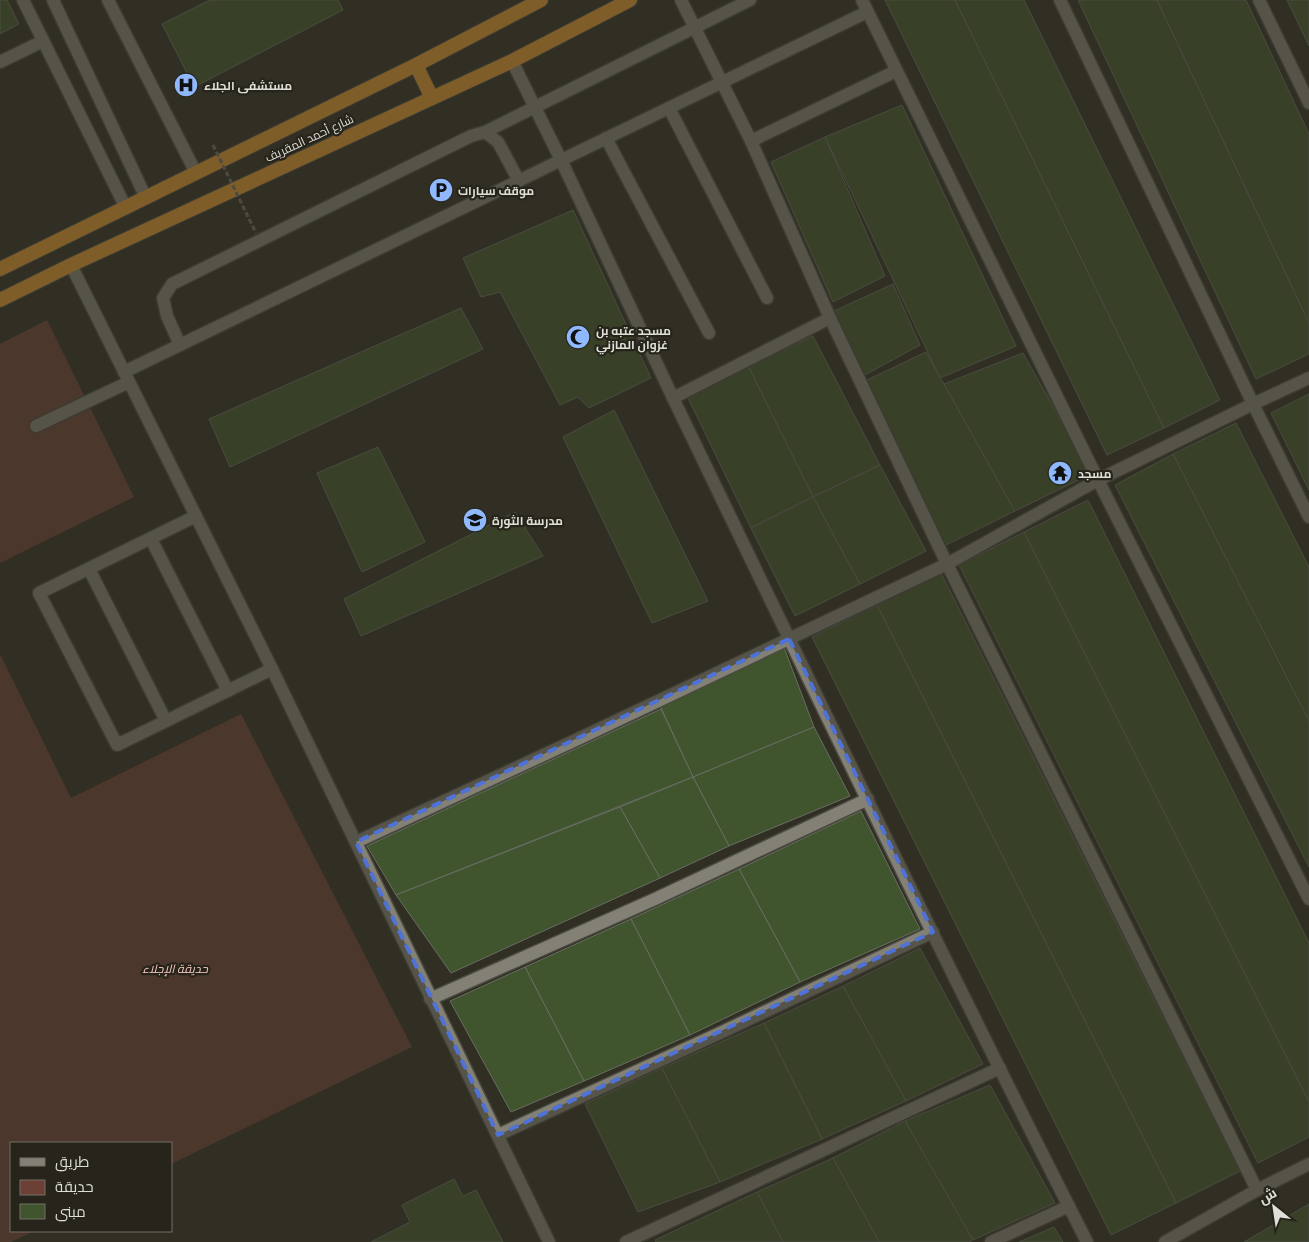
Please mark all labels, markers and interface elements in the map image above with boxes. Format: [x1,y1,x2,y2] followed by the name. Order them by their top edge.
[173,72,199,98] hospital icon: مستشفى الجلاء
[204,78,292,94] place label: مستشفى الجلاء
[262,111,356,166] street label: شارع أحمد المقريف
[428,177,454,203] parking icon: موقف سيارات
[458,183,534,199] place label: موقف سيارات
[596,323,671,355] place label: مسجد عتبه بن غزوان المازني
[565,324,591,350] mosque icon: مسجد عتبه بن غزوان المازني
[1047,460,1073,486] temple icon: مسجد
[1078,466,1111,481] place label: مسجد
[462,507,488,533] school or university icon: مدرسة الثورة
[492,513,563,529] place label: مدرسة الثورة
[142,961,209,977] park label: حديقة الإجلاء
[10,1142,172,1232] legend
[55,1152,89,1172] text: طريق
[55,1177,94,1196] text: حديقة
[1249,1182,1299,1232] north arrow
[1255,1183,1280,1208] text: ش
[55,1202,86,1222] text: مبنى

